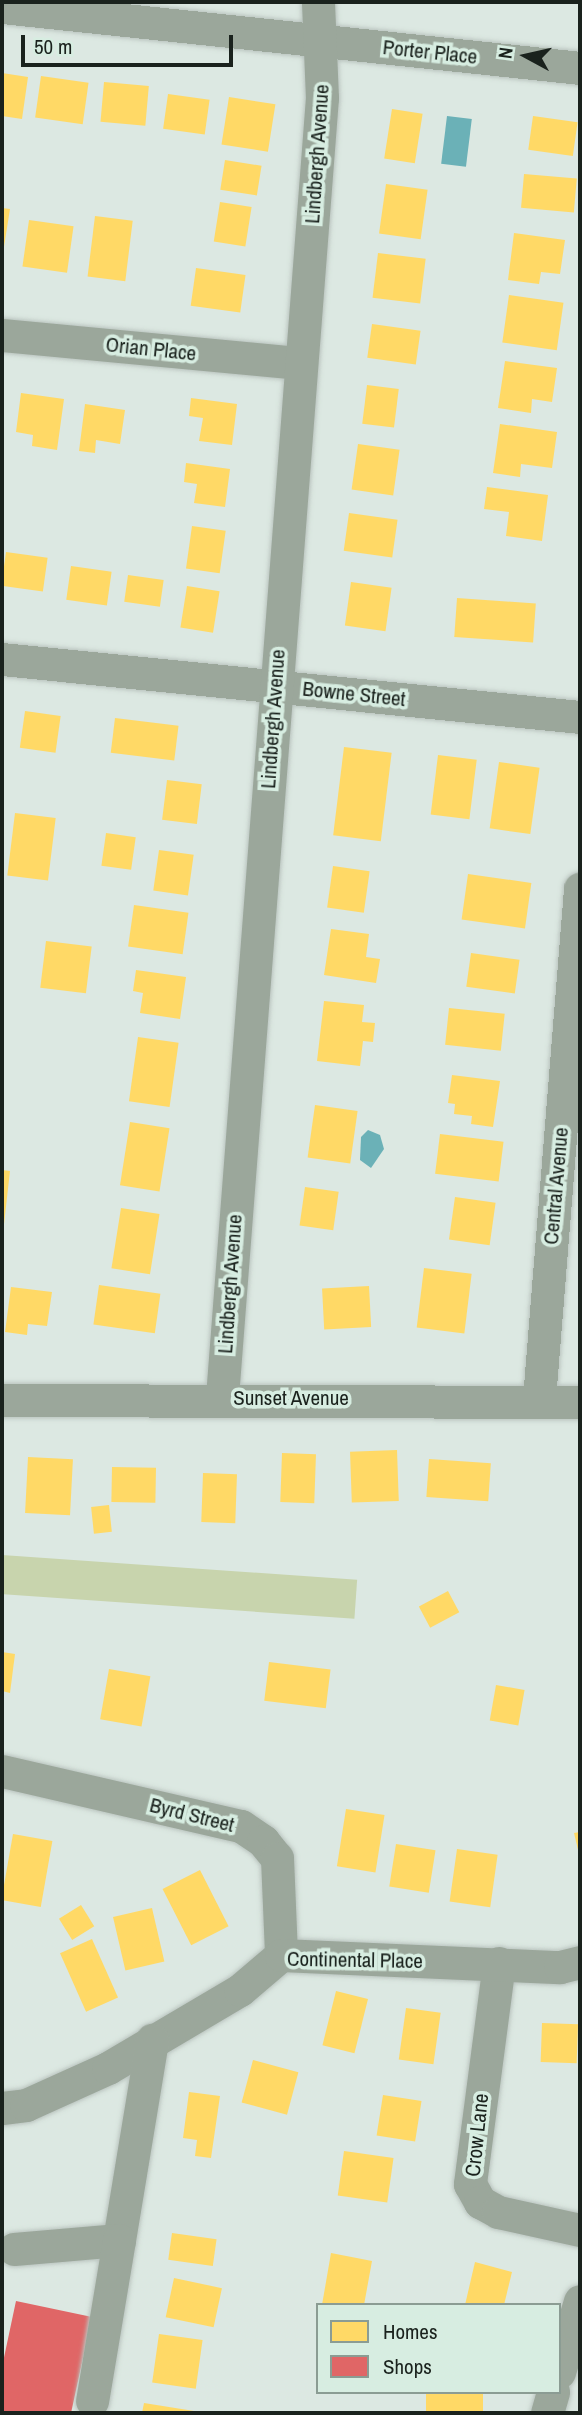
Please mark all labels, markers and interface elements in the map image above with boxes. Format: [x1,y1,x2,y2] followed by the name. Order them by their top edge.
[24,21,236,65] scale bar
[491,21,561,91] north arrow
[34,32,72,61] text: 50 m
[382,35,478,69] street label: Porter Place
[492,46,519,60] text: N
[300,83,334,225] street label: Lindbergh Avenue
[104,332,198,366] street label: Orian Place
[256,648,290,790] street label: Lindbergh Avenue
[301,676,407,712] street label: Bowne Street
[538,1126,574,1246] street label: Central Avenue
[213,1213,247,1355] street label: Lindbergh Avenue
[233,1385,349,1411] street label: Sunset Avenue
[147,1792,237,1838] street label: Byrd Street
[287,1946,423,1974] street label: Continental Place
[460,2092,494,2178] street label: Crow Lane
[316,2303,561,2394] legend
[383,2317,438,2346] text: Homes
[383,2352,432,2381] text: Shops

